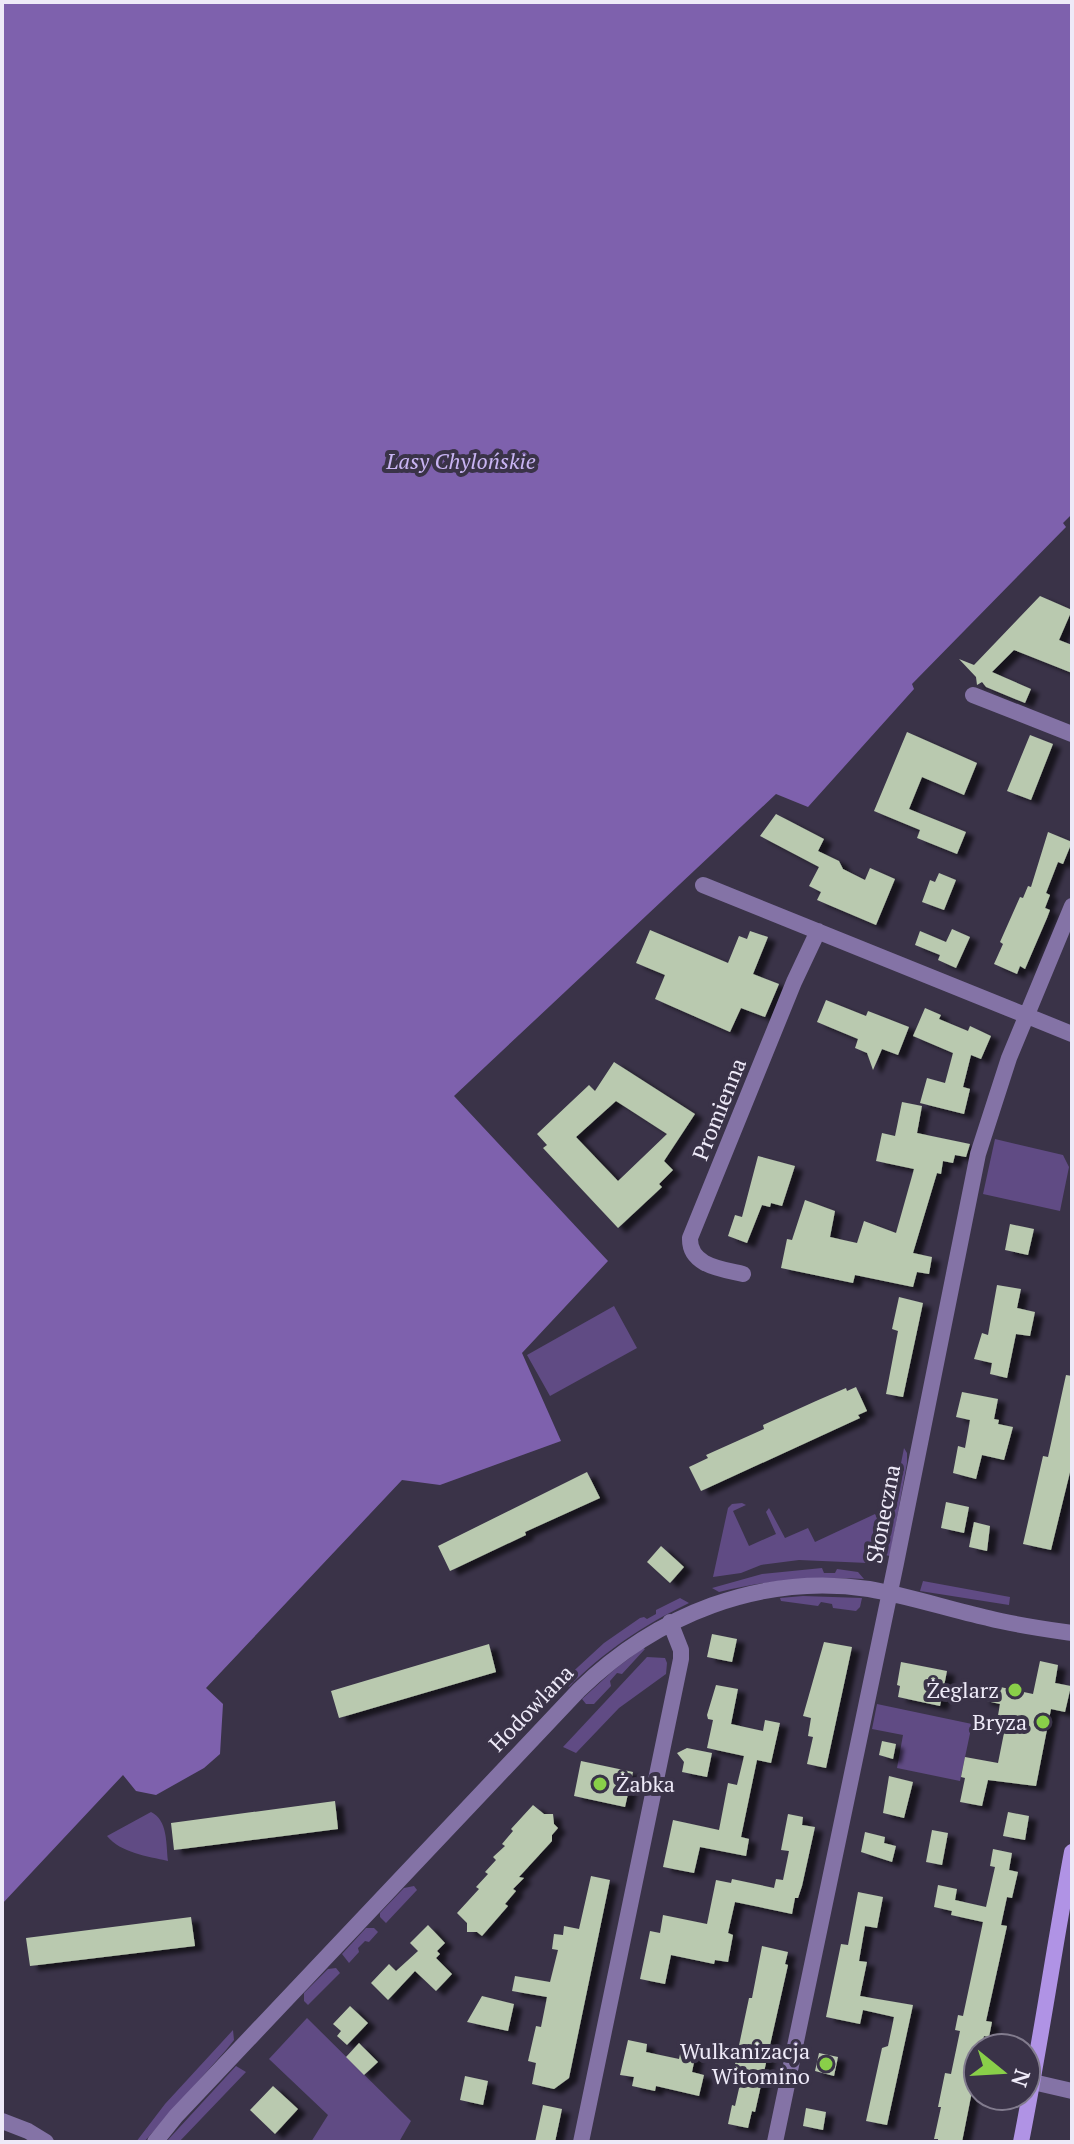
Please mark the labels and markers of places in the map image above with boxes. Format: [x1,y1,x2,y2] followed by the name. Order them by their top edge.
[927,1675,999,1704] place label: Żeglarz
[1006,1681,1024,1699] marker: Żeglarz
[972,1707,1027,1736] place label: Bryza
[1034,1713,1052,1731] marker: Bryza
[616,1769,675,1798] place label: Żabka
[591,1775,609,1793] marker: Żabka
[680,2036,810,2090] place label: Wulkanizacja Witomino
[817,2055,835,2073] marker: Wulkanizacja Witomino

